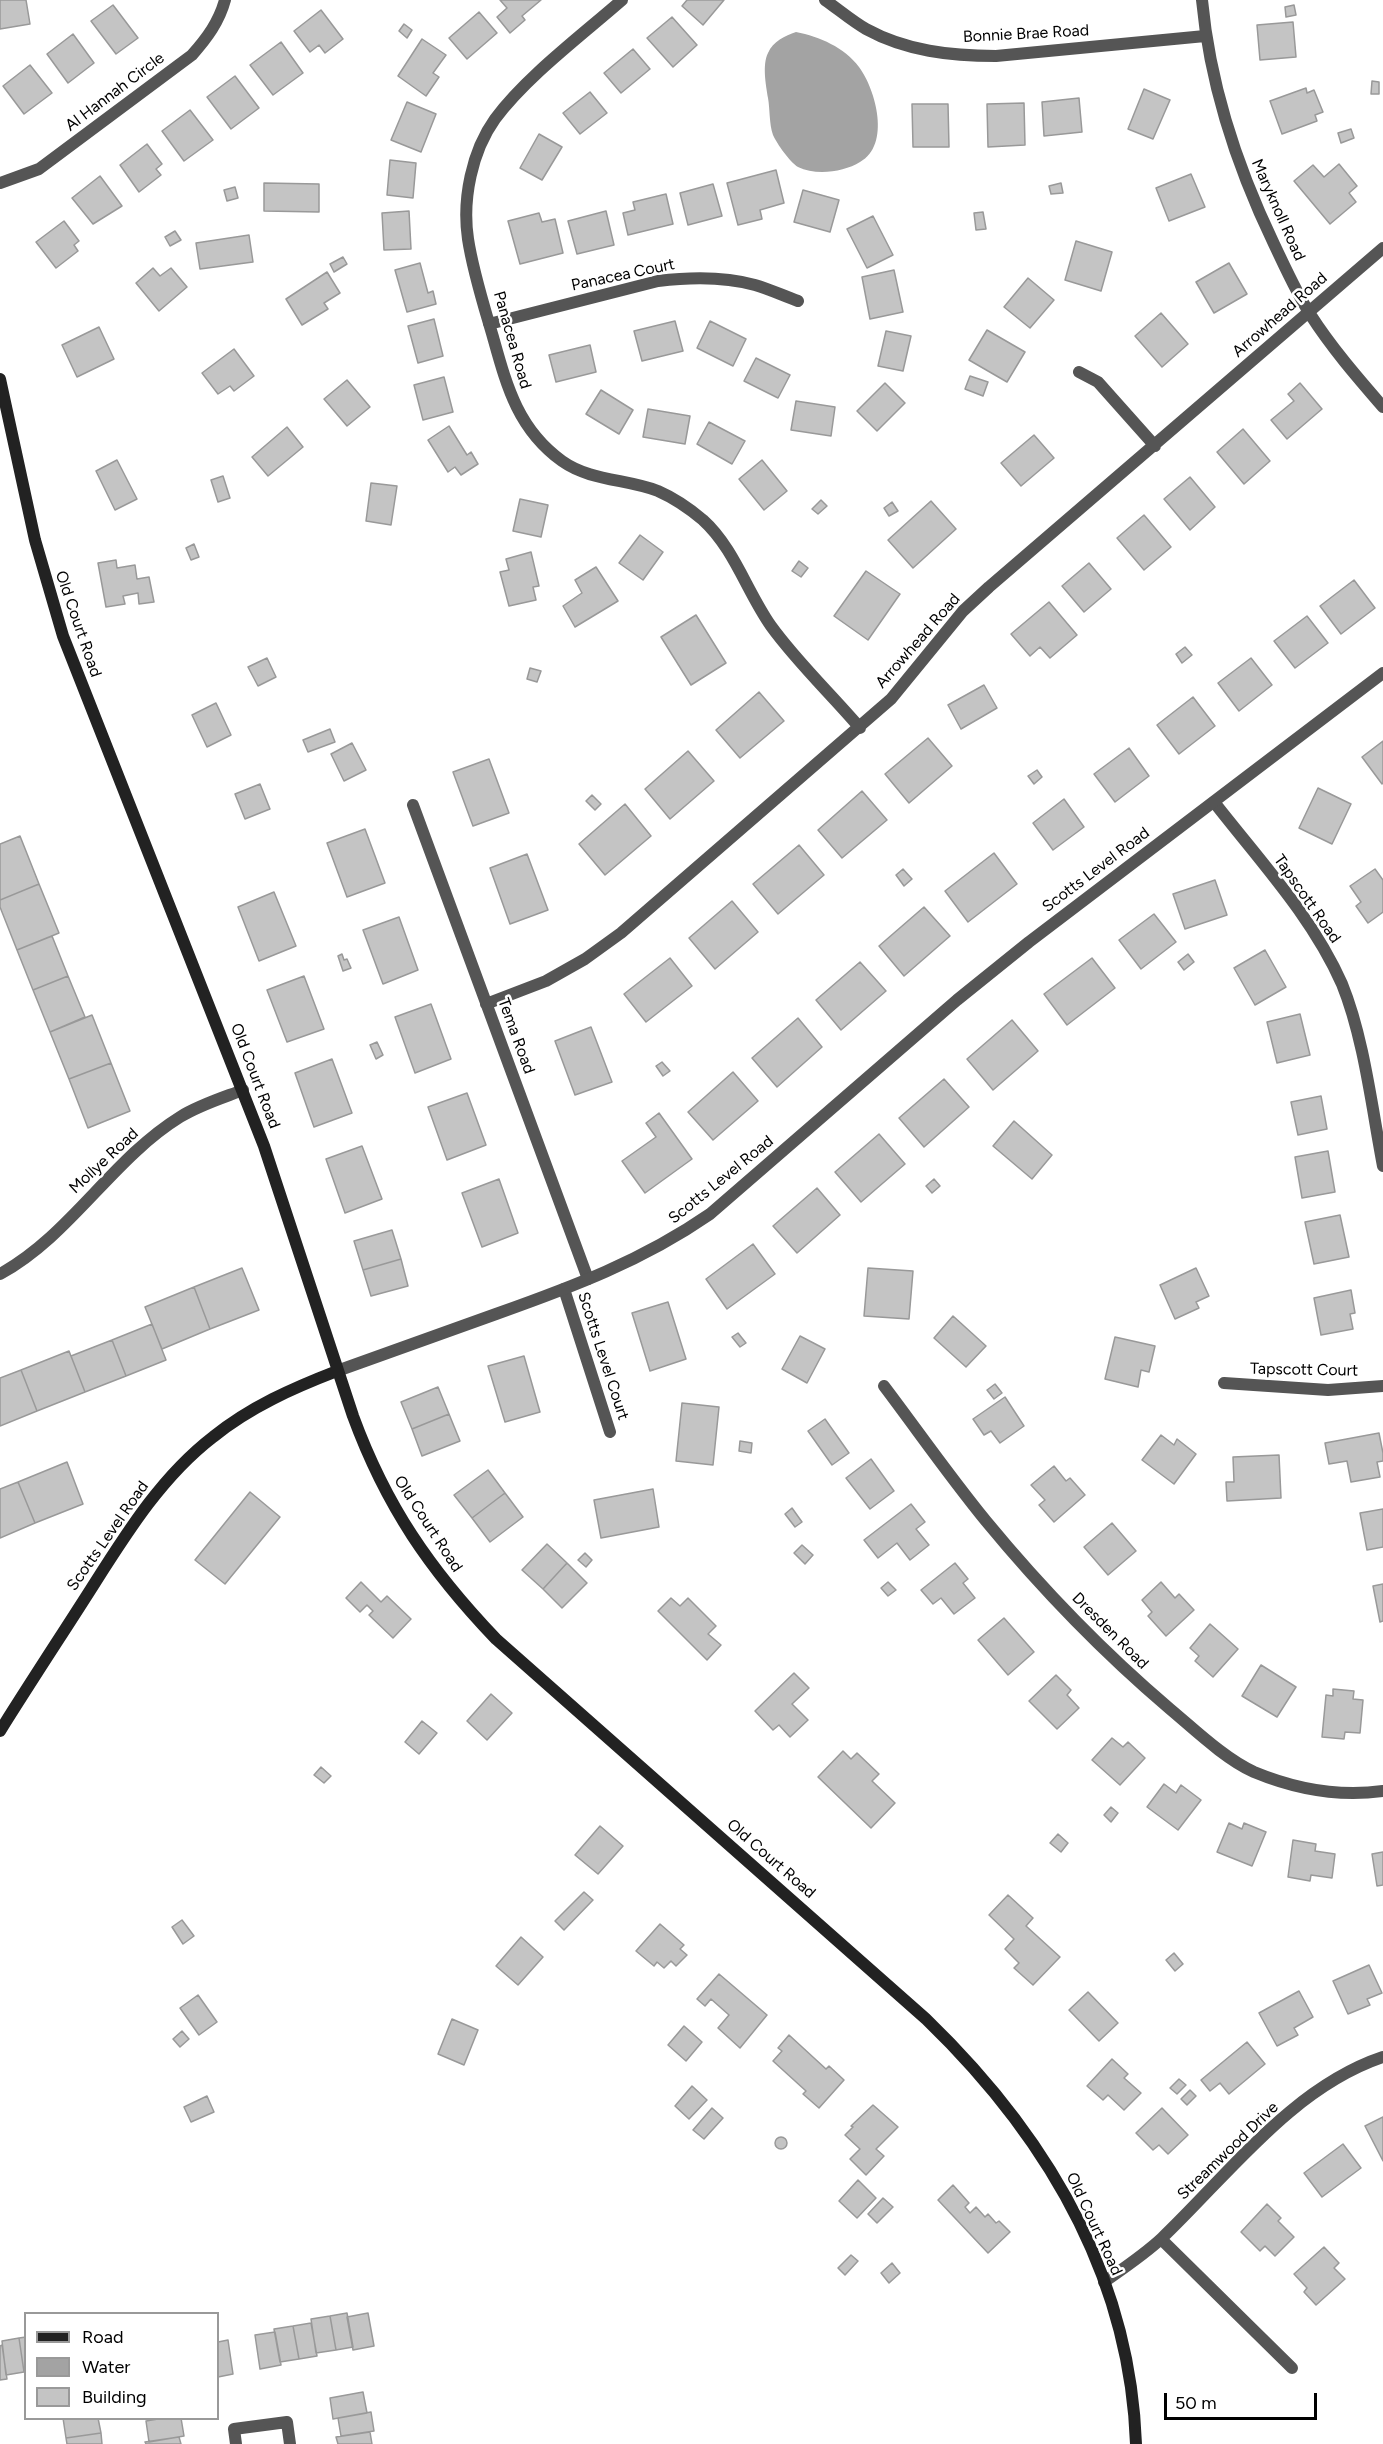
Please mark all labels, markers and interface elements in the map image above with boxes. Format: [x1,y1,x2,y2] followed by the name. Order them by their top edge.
[962,21,1090,47] street label: Bonnie Brae Road
[62,49,168,135] street label: Al Hannah Circle
[1247,156,1309,264] street label: Maryknoll Road
[570,255,676,295] street label: Panacea Court
[1229,269,1331,361] street label: Arrowhead Road
[489,289,535,391] street label: Panacea Road
[51,568,105,680] street label: Old Court Road
[872,590,964,692] street label: Arrowhead Road
[1039,823,1153,917] street label: Scotts Level Road
[1269,851,1345,947] street label: Tapscott Road
[493,996,539,1076] street label: Tema Road
[226,1021,284,1131] street label: Old Court Road
[65,1124,143,1198] street label: Mollye Road
[665,1132,777,1228] street label: Scotts Level Road
[573,1289,633,1423] street label: Scotts Level Court
[1250,1359,1358,1381] street label: Tapscott Court
[390,1472,466,1576] street label: Old Court Road
[63,1478,153,1594] street label: Scotts Level Road
[1068,1589,1152,1673] street label: Dresden Road
[723,1815,819,1903] street label: Old Court Road
[1174,2098,1282,2204] street label: Streamwood Drive
[1062,2170,1126,2278] street label: Old Court Road
[24,2312,219,2420] legend
[82,2326,123,2348] text: Road
[82,2356,130,2378] text: Water
[1167,2381,1320,2419] scale bar
[82,2386,147,2408] text: Building
[1175,2392,1217,2414] text: 50 m

